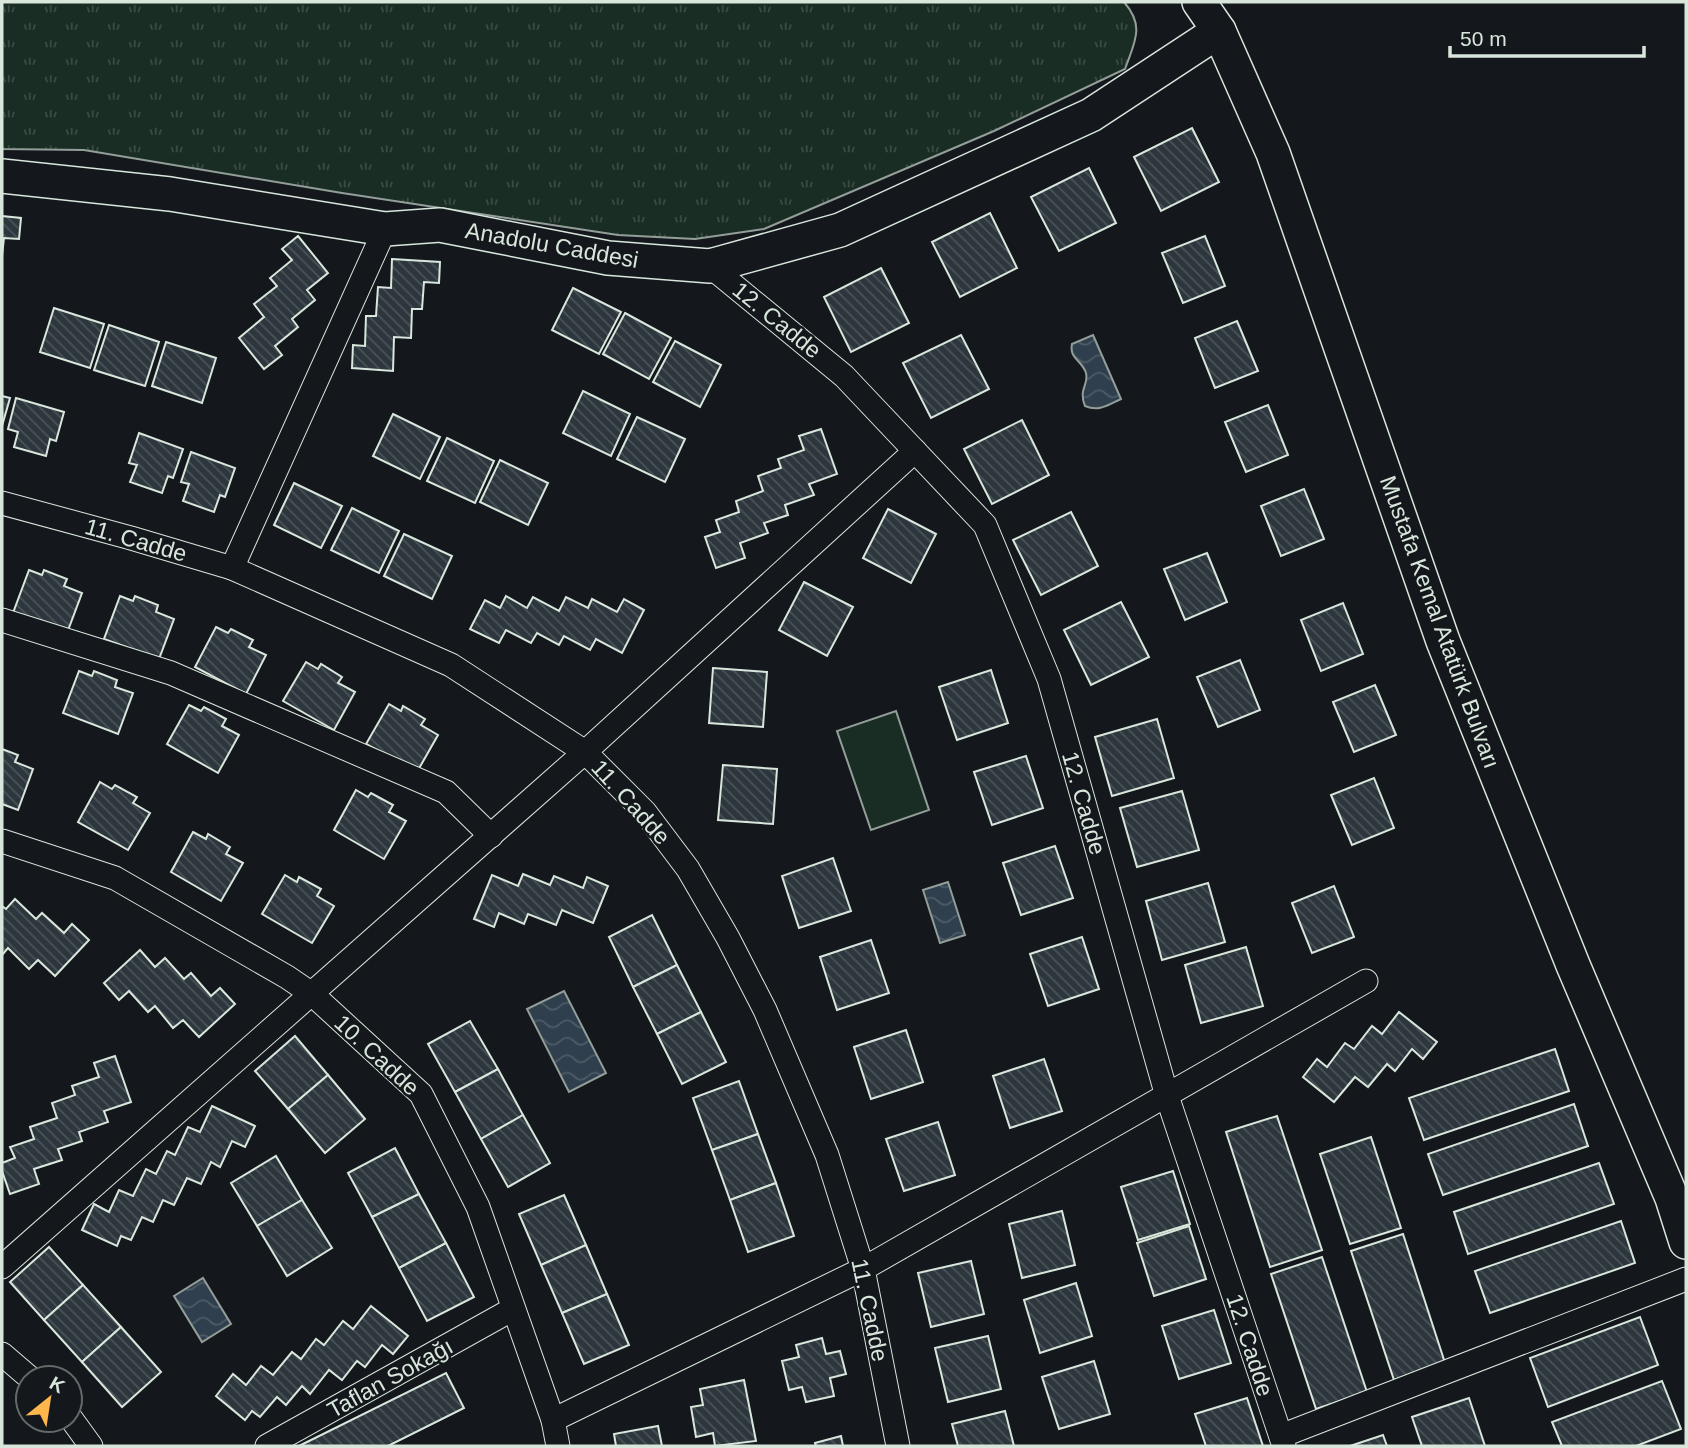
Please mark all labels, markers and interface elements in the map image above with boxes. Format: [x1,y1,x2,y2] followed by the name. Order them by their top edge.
[1450,14,1644,58] scale bar
[1460,27,1507,50] text: 50 m
[463,217,641,273] street label: Anadolu Caddesi
[728,276,826,364] street label: 12. Cadde
[1375,472,1505,772] street label: Mustafa Kemal Atatürk Bulvarı
[82,513,190,567] street label: 11. Cadde
[1057,748,1111,858] street label: 12. Cadde
[586,754,676,850] street label: 11. Cadde
[329,1009,425,1101] street label: 10. Cadde
[846,1256,894,1364] street label: 11. Cadde
[1221,1291,1279,1399] street label: 12. Cadde
[323,1333,457,1423] street label: Taflan Sokağı
[14,1364,84,1434] north arrow
[46,1372,69,1397] text: K

